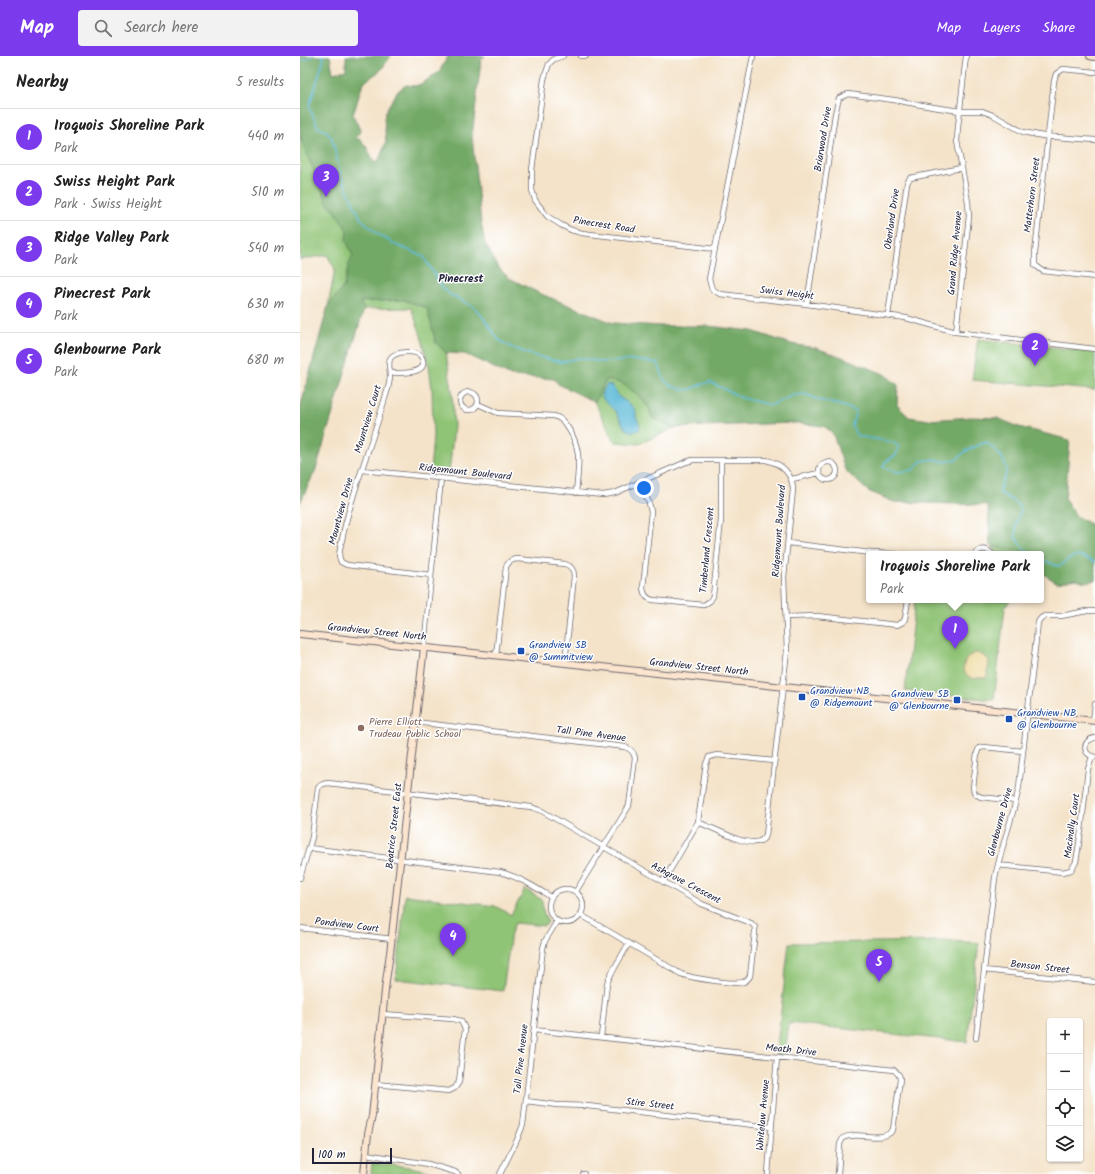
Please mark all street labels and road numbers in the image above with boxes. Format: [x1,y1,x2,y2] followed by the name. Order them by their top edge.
[810,105,836,173] street label: Briarwood Drive
[1019,156,1045,234] street label: Matterhorn Street
[880,187,904,251] street label: Oberland Drive
[943,210,967,296] street label: Grand Ridge Avenue
[572,212,637,238] street label: Pinecrest Road
[759,282,815,304] street label: Swiss Height
[350,383,386,455] street label: Mountview Court
[418,459,513,485] street label: Ridgemount Boulevard
[324,475,358,546] street label: Mountview Drive
[768,483,790,578] street label: Ridgemount Boulevard
[695,506,719,594] street label: Timberland Crescent
[327,619,427,645] street label: Grandview Street North
[649,654,749,680] street label: Grandview Street North
[555,722,627,746] street label: Tall Pine Avenue
[382,782,406,870] street label: Beatrice Street East
[983,785,1017,858] street label: Glenbourne Drive
[1060,792,1085,860] street label: Macinally Court
[648,858,724,908] street label: Ashgrove Crescent
[314,913,380,937] street label: Pondview Court
[1009,956,1071,978] street label: Benson Street
[509,1023,533,1095] street label: Tall Pine Avenue
[765,1039,818,1061] street label: Meath Drive
[752,1078,774,1151] street label: Whitelaw Avenue
[625,1093,675,1115] street label: Stire Street

